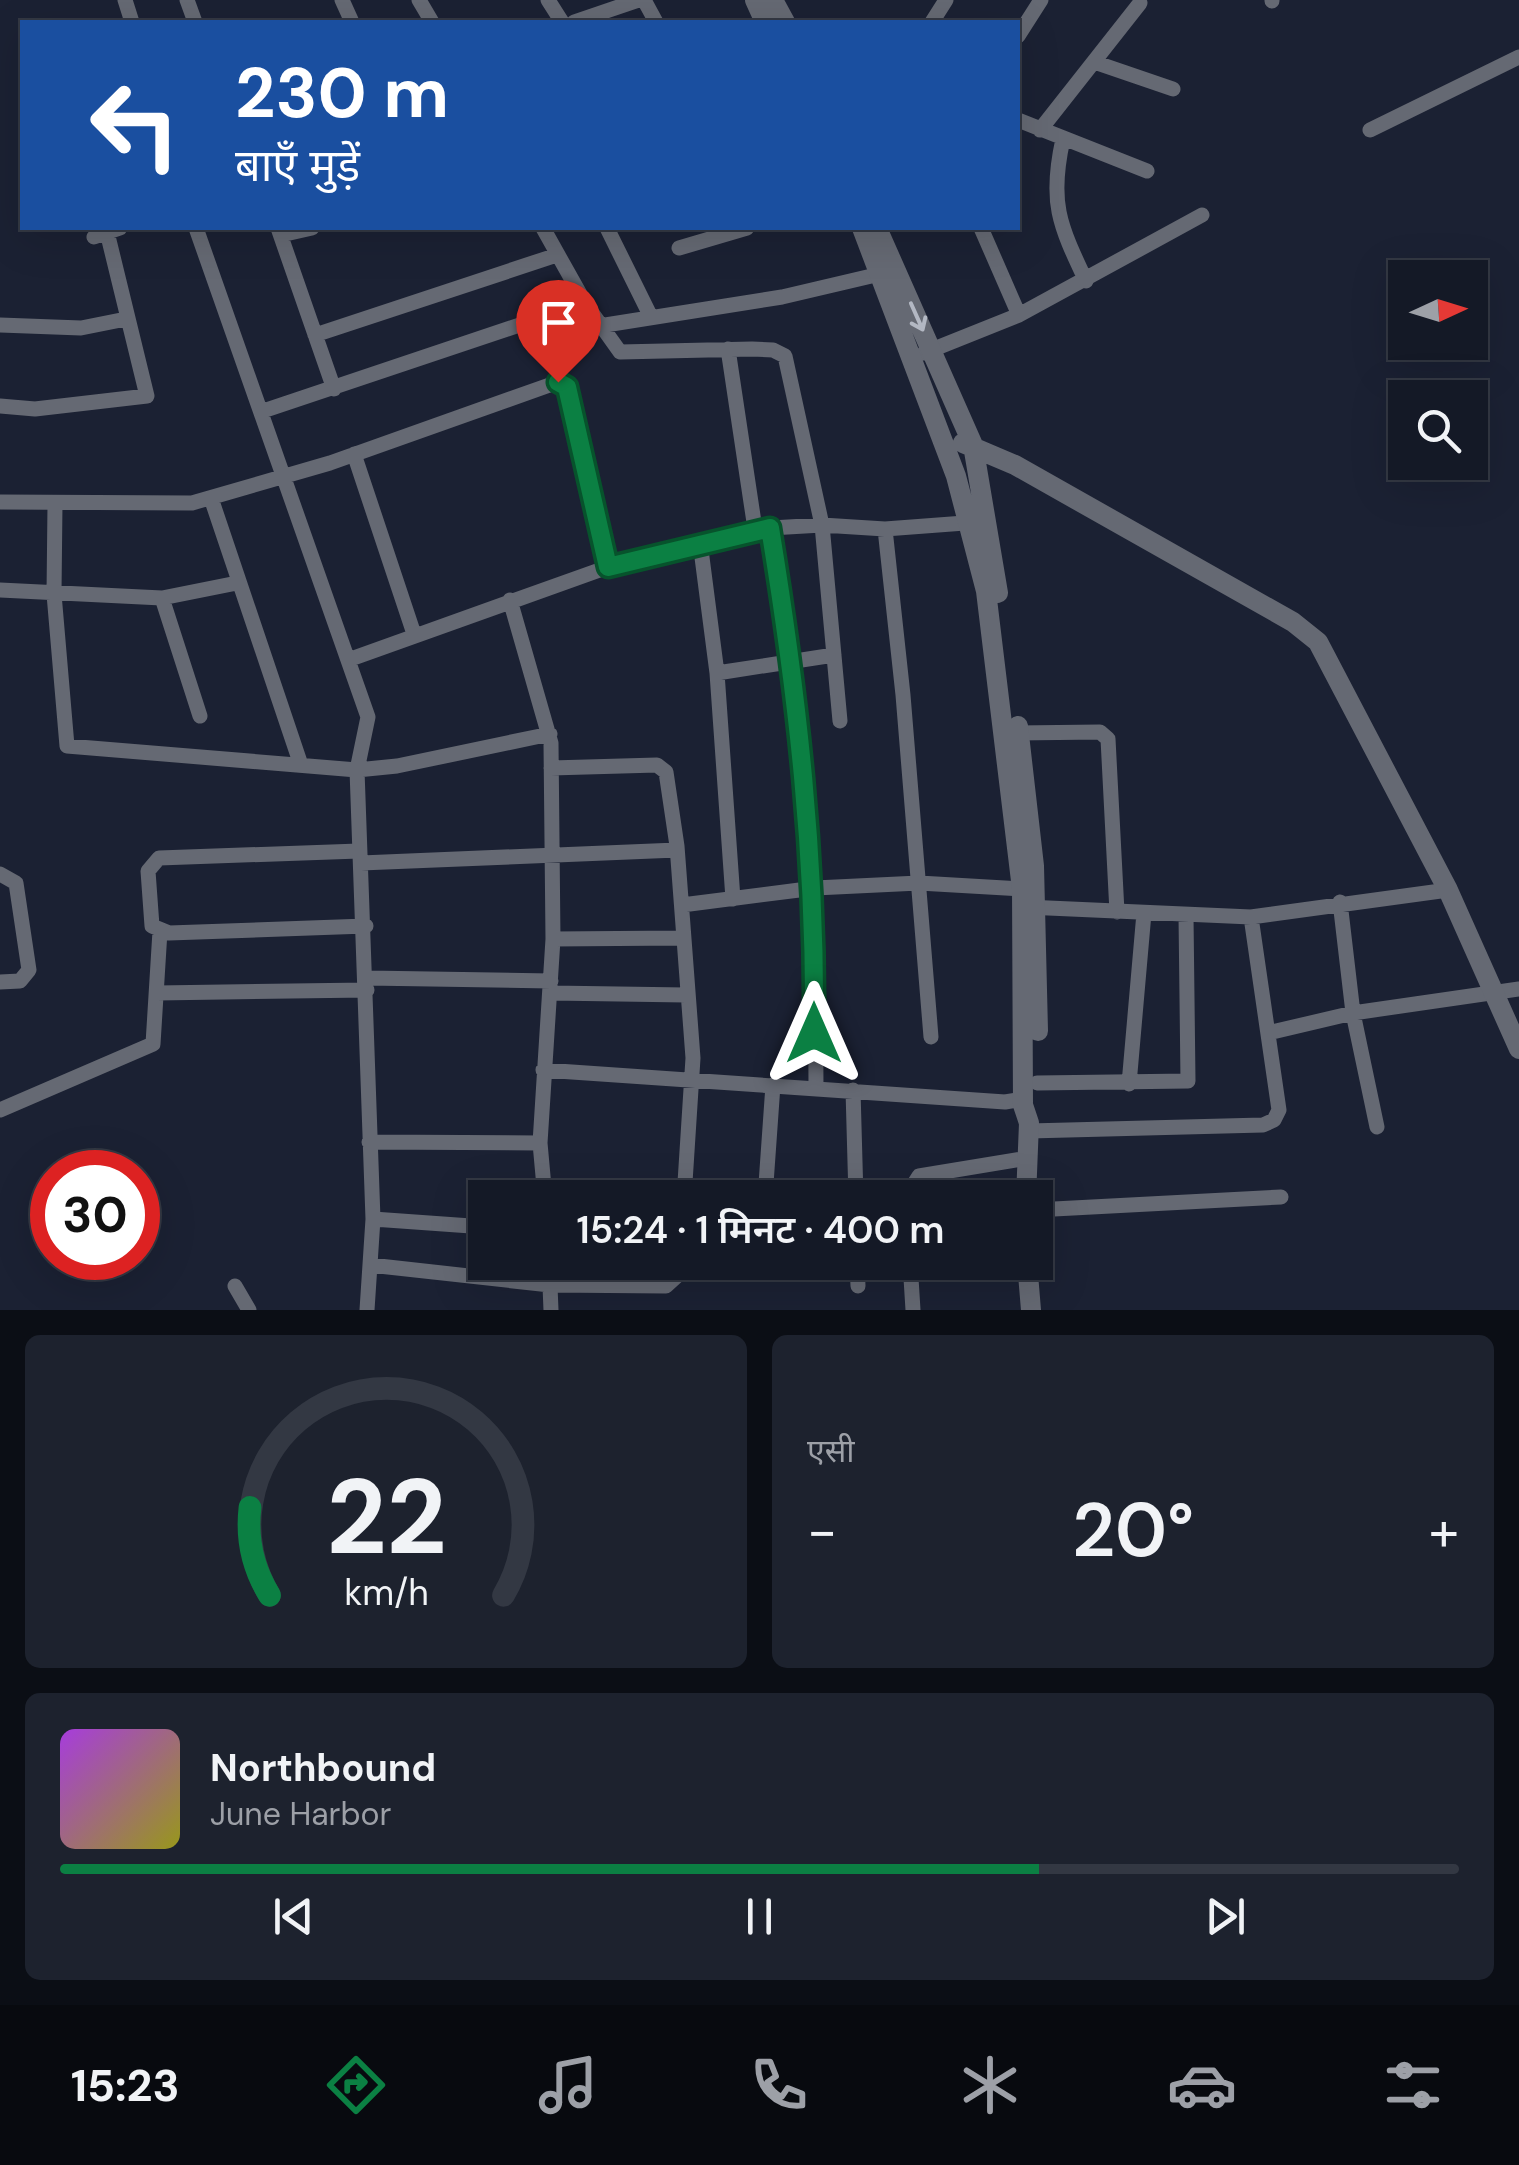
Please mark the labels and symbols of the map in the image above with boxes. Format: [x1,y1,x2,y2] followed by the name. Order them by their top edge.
[1388,260,1488,360] north arrow
[516,280,601,383] pin
[908,301,927,331] one-way arrow
[762,981,866,1085] position arrow
[30,1150,160,1280] speed limit sign: 30

